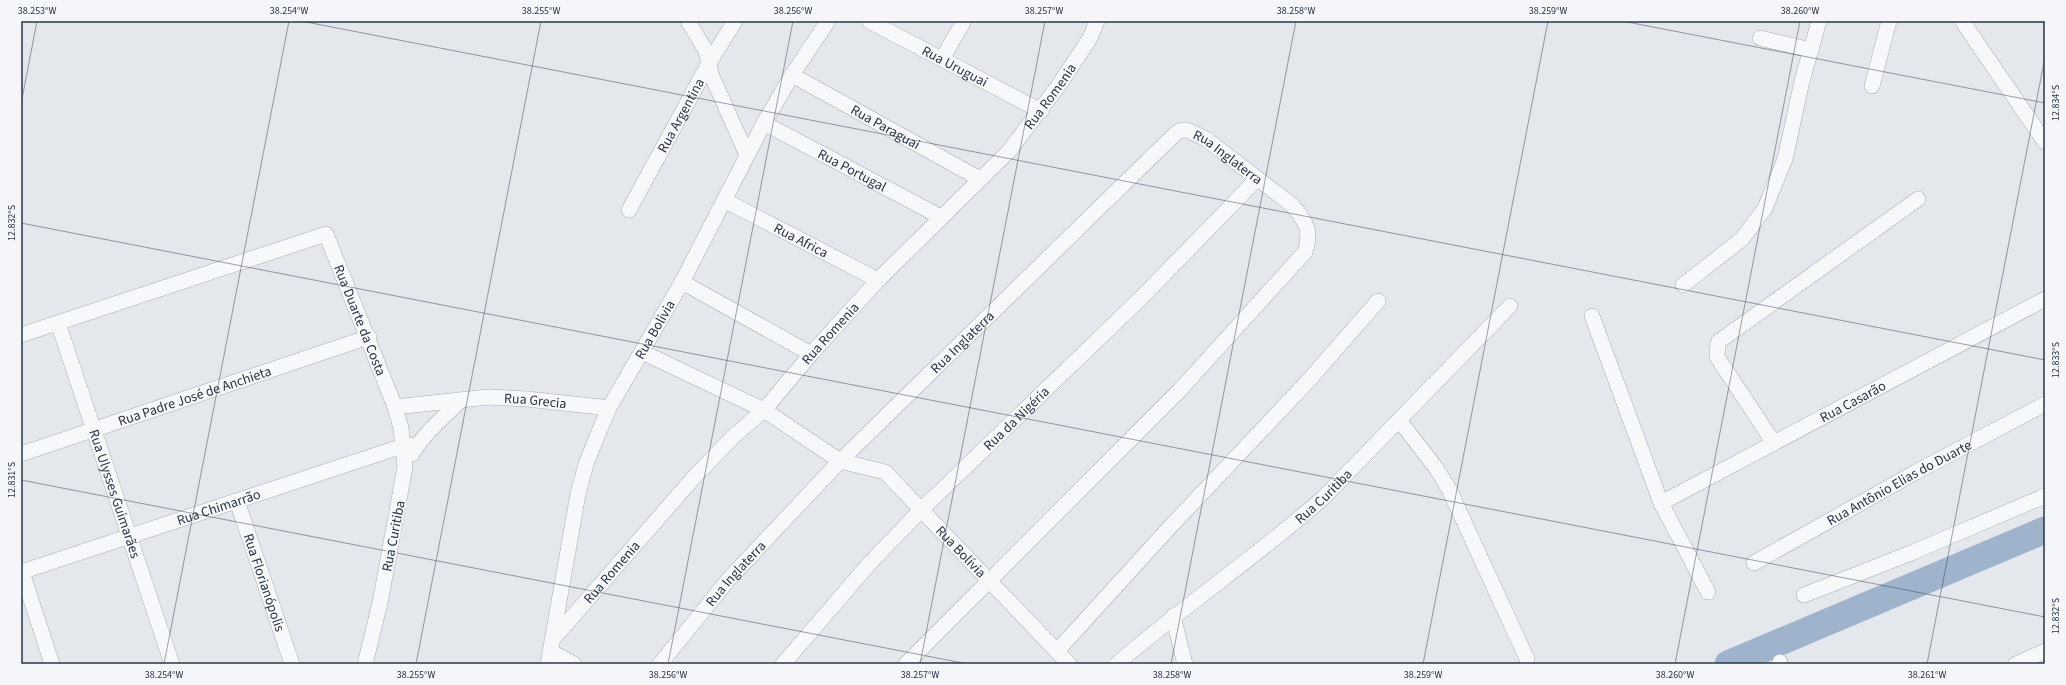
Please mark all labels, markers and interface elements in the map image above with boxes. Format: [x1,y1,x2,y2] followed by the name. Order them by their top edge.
[18,4,56,18] text: 38.253°W
[270,4,308,18] text: 38.254°W
[522,4,560,18] text: 38.255°W
[774,4,812,18] text: 38.256°W
[1025,4,1063,18] text: 38.257°W
[1277,4,1315,18] text: 38.258°W
[1529,4,1567,18] text: 38.259°W
[1781,4,1819,18] text: 38.260°W
[918,41,991,92] street label: Rua Uruguai
[1020,60,1082,134] street label: Rua Romenia
[653,75,710,157] street label: Rua Argentina
[2049,85,2063,121] text: 12.834°S
[847,100,924,155] street label: Rua Paraguai
[1190,125,1266,190] street label: Rua Inglaterra
[814,144,890,197] street label: Rua Portugal
[5,205,19,241] text: 12.832°S
[770,219,831,263] street label: Rua Africa
[328,262,391,379] street label: Rua Duarte da Costa
[630,297,680,363] street label: Rua Bolivia
[797,298,864,369] street label: Rua Romenia
[926,307,999,379] street label: Rua Inglaterra
[2049,342,2063,378] text: 12.833°S
[115,362,274,432] street label: Rua Padre José de Anchieta
[1816,376,1890,428] street label: Rua Casarão
[979,382,1054,456] street label: Rua da Nigéria
[504,389,568,414] street label: Rua Grecia
[83,427,145,561] street label: Rua Ulysses Guimarães
[1824,435,1976,531] street label: Rua Antônio Elias do Duarte
[5,462,19,498] text: 12.831°S
[1291,465,1357,529] street label: Rua Curitiba
[174,485,263,531] street label: Rua Chimarrão
[377,499,411,573] street label: Rua Curitiba
[931,522,990,583] street label: Rua Bolívia
[238,531,289,635] street label: Rua Florianópolis
[579,537,645,608] street label: Rua Romenia
[701,537,771,611] street label: Rua Inglaterra
[2049,598,2063,634] text: 12.832°S
[145,668,183,682] text: 38.254°W
[397,668,435,682] text: 38.255°W
[649,668,687,682] text: 38.256°W
[901,668,939,682] text: 38.257°W
[1153,668,1191,682] text: 38.258°W
[1404,668,1442,682] text: 38.259°W
[1656,668,1694,682] text: 38.260°W
[1908,668,1946,682] text: 38.261°W

